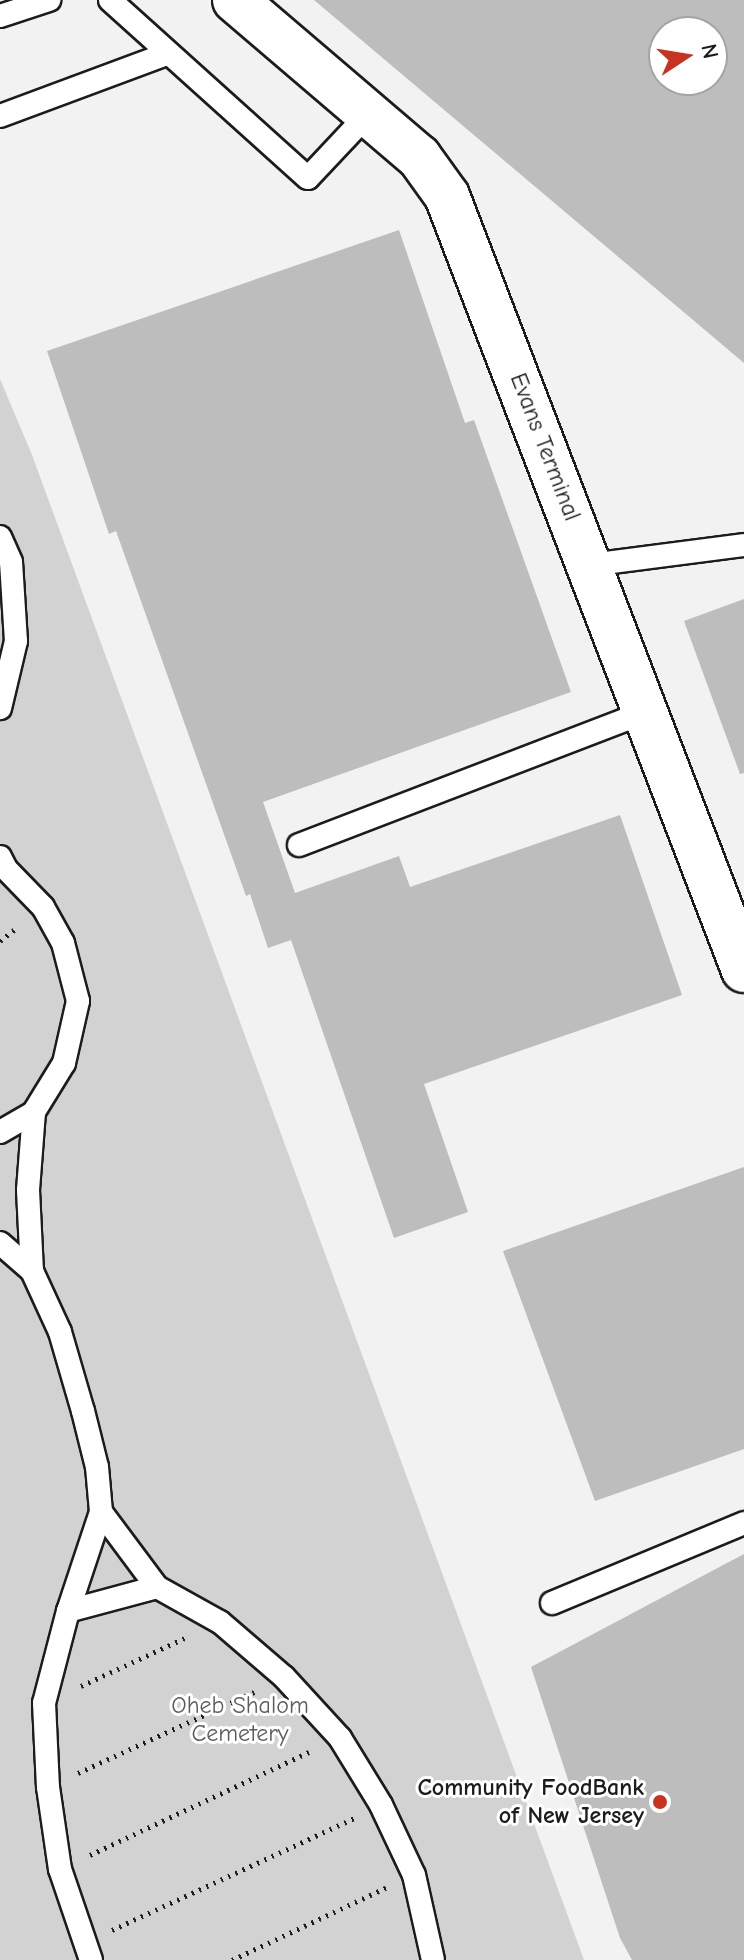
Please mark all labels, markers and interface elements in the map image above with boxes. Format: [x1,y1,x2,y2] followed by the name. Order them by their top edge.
[648,16,728,96] north arrow
[695,42,724,61] text: N
[504,369,586,525] street label: Evans Terminal
[171,1692,309,1748] park label: Oheb Shalom Cemetery
[417,1774,644,1830] place label: Community FoodBank of New Jersey
[651,1793,669,1811] marker: Community FoodBank of New Jersey

